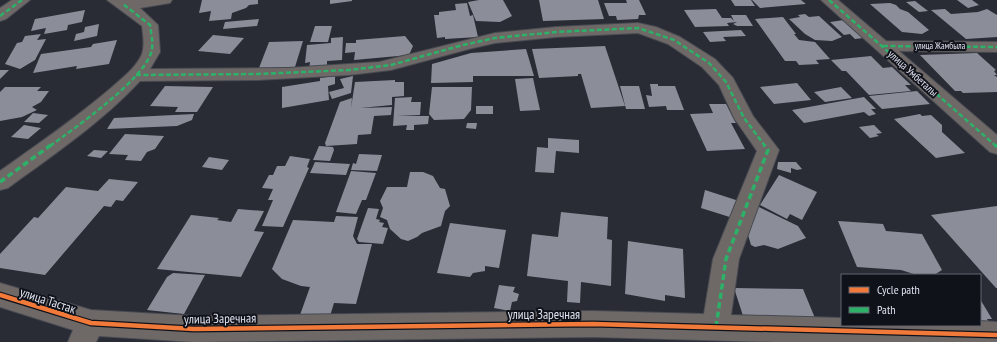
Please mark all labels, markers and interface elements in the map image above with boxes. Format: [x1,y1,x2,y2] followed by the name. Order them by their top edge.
[915,40,966,51] street label: улица Жамбыла
[885,47,941,99] street label: улица Умбеталы
[841,274,981,326] legend
[877,282,920,297] text: Cycle path
[18,283,78,317] street label: улица Тастак
[877,302,895,317] text: Path
[508,306,580,323] street label: улица Заречная
[184,309,256,328] street label: улица Заречная

